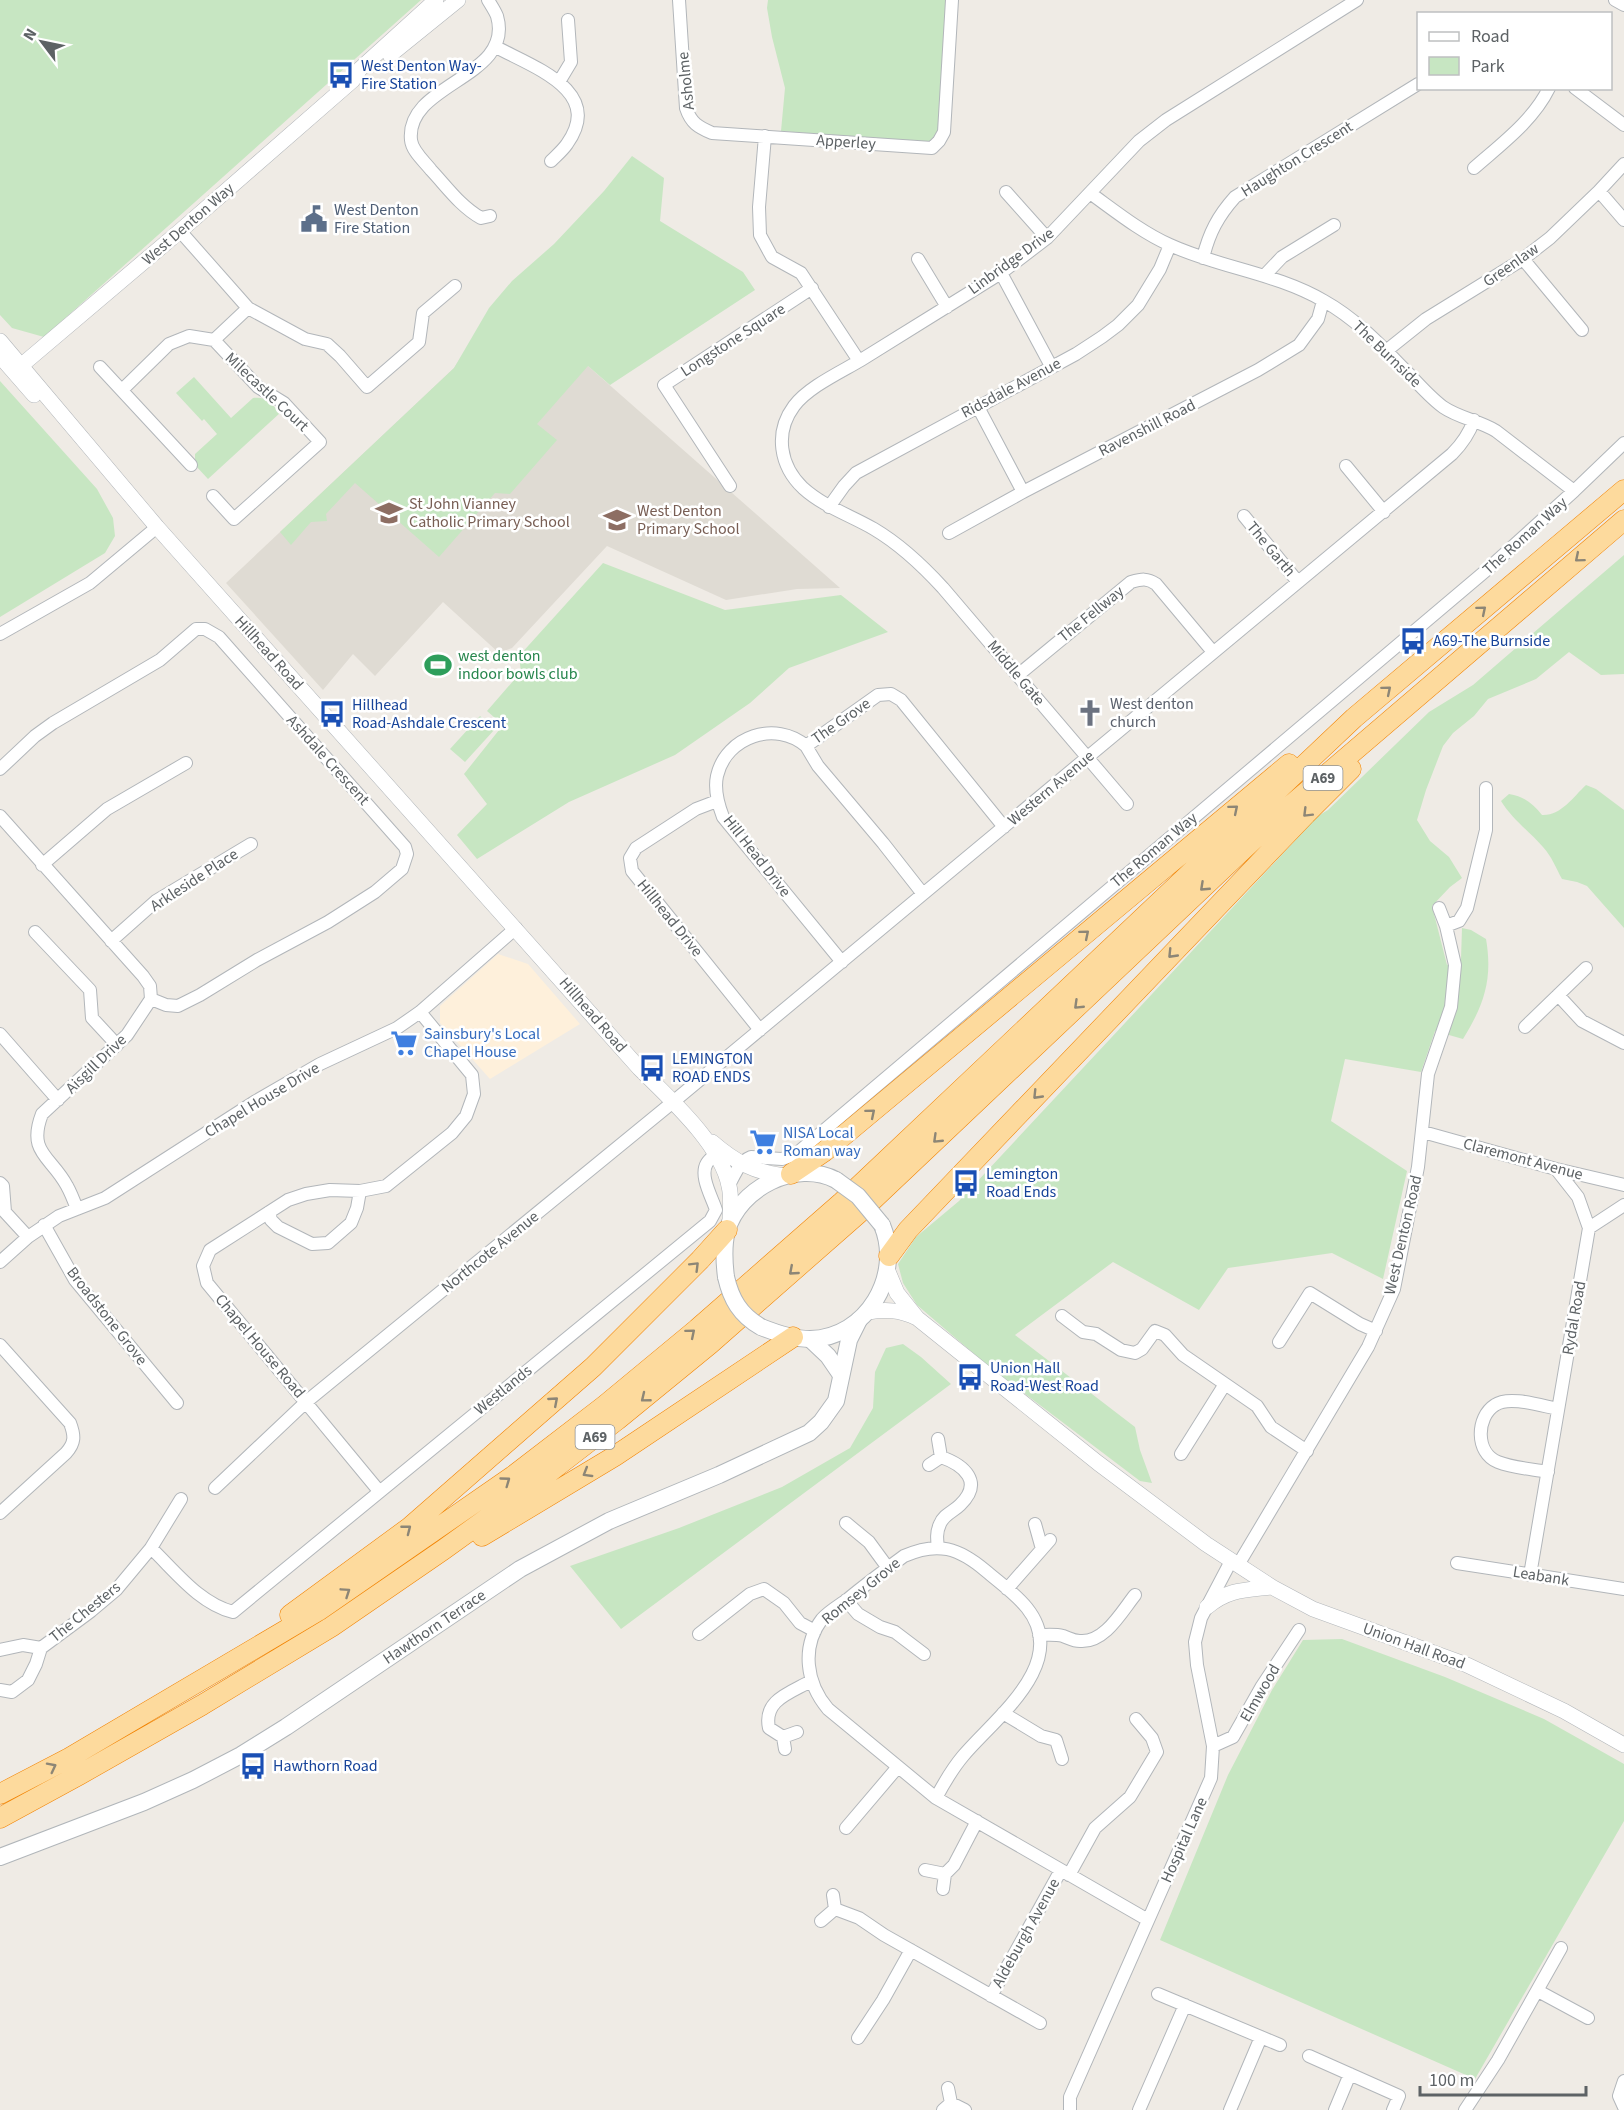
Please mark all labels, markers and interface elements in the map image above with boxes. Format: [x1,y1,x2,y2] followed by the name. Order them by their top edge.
[12,12,72,72] north arrow
[1417,12,1612,90] legend
[18,24,42,45] text: N
[1471,24,1510,49] text: Road
[672,51,700,111] street label: Asholme
[1471,54,1505,79] text: Park
[361,55,482,95] place label: West Denton Way- Fire Station
[326,60,356,90] bus stop icon: West Denton Way- Fire Station
[1237,115,1358,202] street label: Haughton Crescent
[816,129,877,155] street label: Apperley
[137,177,239,270] street label: West Denton Way
[334,199,419,239] place label: West Denton Fire Station
[299,204,329,234] public building icon: West Denton Fire Station
[964,222,1059,300] street label: Linbridge Drive
[1479,237,1544,292] street label: Greenlaw
[676,298,790,382] street label: Longstone Square
[1348,315,1426,393] street label: The Burnside
[220,347,314,437] street label: Milecastle Court
[957,352,1065,424] street label: Ridsdale Avenue
[1095,394,1199,462] street label: Ravenshill Road
[1478,492,1573,580] street label: The Roman Way
[409,493,570,533] place label: St John Vianney Catholic Primary School
[374,498,404,528] school or university icon: St John Vianney Catholic Primary School
[637,500,739,540] place label: West Denton Primary School
[602,505,632,535] school or university icon: West Denton Primary School
[1241,517,1301,581] street label: The Garth
[1575,551,1586,562] one-way arrow
[1053,580,1129,647] street label: The Fellway
[1475,606,1486,617] one-way arrow
[230,611,308,695] street label: Hillhead Road
[1398,626,1428,656] bus stop icon: A69-The Burnside
[1433,630,1550,652] place label: A69-The Burnside
[982,636,1050,711] street label: Middle Gate
[458,645,578,685] place label: west denton indoor bowls club
[423,650,453,680] sports icon: west denton indoor bowls club
[1381,686,1392,697] one-way arrow
[807,693,875,749] street label: The Grove
[1110,693,1194,733] place label: West denton church
[352,694,507,734] place label: Hillhead Road-Ashdale Crescent
[1075,698,1105,728] church icon: West denton church
[317,699,347,729] bus stop icon: Hillhead Road-Ashdale Crescent
[281,710,375,810] street label: Ashdale Crescent
[1003,745,1099,831] street label: Western Avenue
[1304,766,1342,790] road number: A69
[1227,806,1238,817] one-way arrow
[1303,806,1314,816] one-way arrow
[1106,807,1203,893] street label: The Roman Way
[718,810,796,902] street label: Hill Head Drive
[146,843,242,917] street label: Arkleside Place
[632,875,708,961] street label: Hillhead Drive
[1200,879,1211,890] one-way arrow
[1078,931,1089,942] one-way arrow
[1168,947,1179,957] one-way arrow
[554,973,632,1057] street label: Hillhead Road
[1074,998,1085,1009] one-way arrow
[424,1023,540,1063] place label: Sainsbury's Local Chapel House
[389,1028,419,1058] supermarket icon: Sainsbury's Local Chapel House
[61,1029,132,1099] street label: Aisgill Drive
[672,1048,753,1088] place label: LEMINGTON ROAD ENDS
[637,1053,667,1083] bus stop icon: LEMINGTON ROAD ENDS
[200,1057,324,1143] street label: Chapel House Drive
[1034,1087,1045,1098] one-way arrow
[864,1109,875,1120] one-way arrow
[783,1122,861,1162] place label: NISA Local Roman way
[748,1127,778,1157] supermarket icon: NISA Local Roman way
[933,1132,944,1143] one-way arrow
[1461,1132,1585,1186] street label: Claremont Avenue
[986,1163,1058,1203] place label: Lemington Road Ends
[951,1168,981,1198] bus stop icon: Lemington Road Ends
[1379,1173,1427,1297] street label: West Denton Road
[437,1206,543,1298] street label: Northcote Avenue
[62,1262,153,1370] street label: Broadstone Grove
[687,1262,698,1273] one-way arrow
[789,1264,800,1275] one-way arrow
[1557,1279,1591,1357] street label: Rydal Road
[210,1289,310,1403] street label: Chapel House Road
[684,1330,695,1341] one-way arrow
[990,1357,1099,1397] place label: Union Hall Road-West Road
[469,1360,537,1420] street label: Westlands
[955,1362,985,1392] bus stop icon: Union Hall Road-West Road
[640,1390,651,1401] one-way arrow
[548,1397,558,1408] one-way arrow
[576,1425,614,1449] road number: A69
[583,1466,593,1478] one-way arrow
[500,1477,511,1488] one-way arrow
[400,1525,411,1536] one-way arrow
[817,1552,905,1630] street label: Romsey Grove
[1511,1561,1571,1591] street label: Leabank
[45,1576,126,1648] street label: The Chesters
[379,1584,490,1669] street label: Hawthorn Terrace
[339,1588,350,1599] one-way arrow
[1360,1617,1468,1675] street label: Union Hall Road
[1235,1660,1285,1726] street label: Elmwood
[238,1751,268,1781] bus stop icon: Hawthorn Road
[273,1755,378,1777] place label: Hawthorn Road
[46,1763,56,1774] one-way arrow
[1155,1794,1213,1886] street label: Hospital Lane
[987,1874,1065,1992] street label: Aldeburgh Avenue
[1420,2059,1586,2097] scale bar
[1429,2068,1474,2093] text: 100 m

